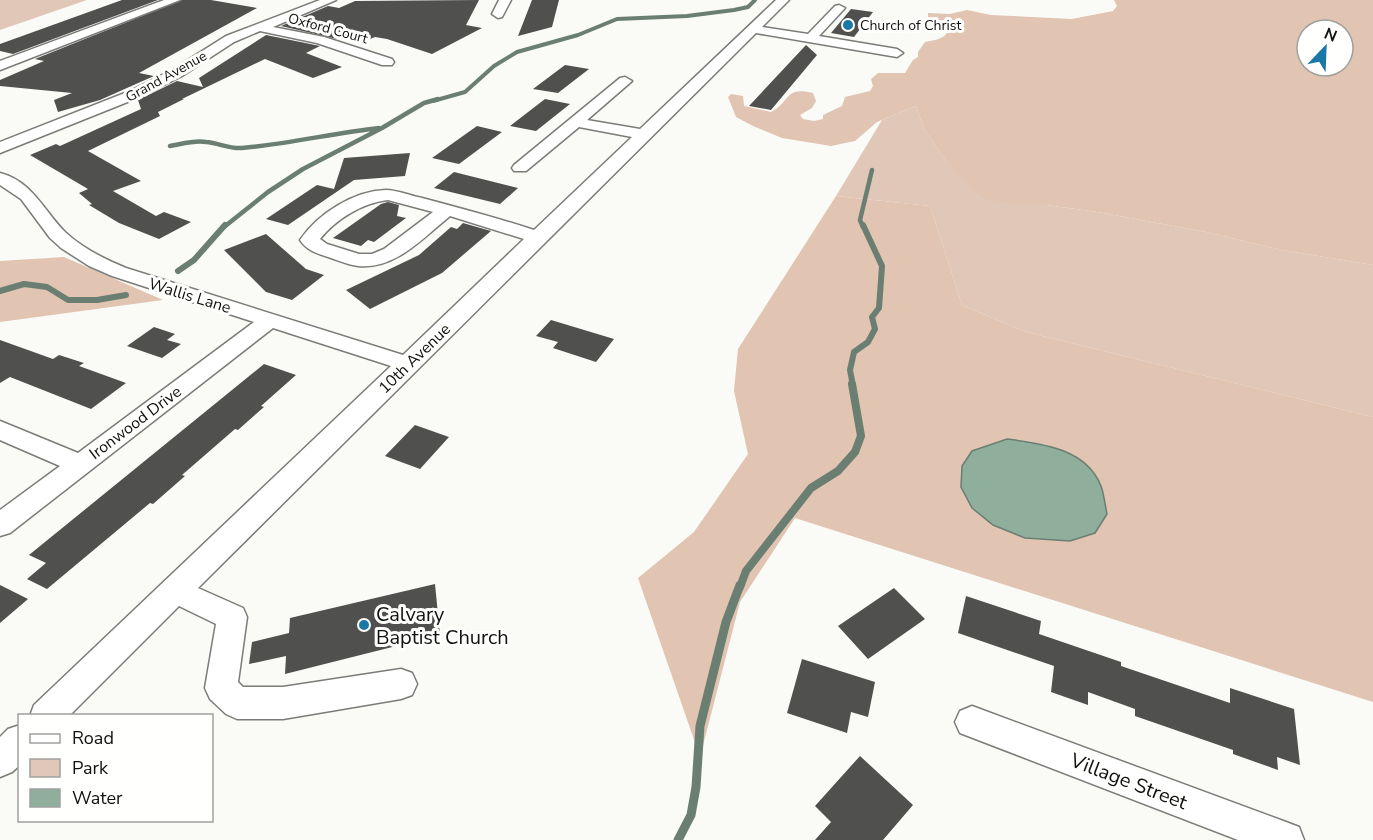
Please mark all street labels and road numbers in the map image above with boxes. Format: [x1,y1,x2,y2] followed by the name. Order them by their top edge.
[286,9,370,48] street label: Oxford Court
[122,46,210,107] street label: Grand Avenue
[146,273,234,319] street label: Wallis Lane
[374,319,456,399] street label: 10th Avenue
[85,381,186,465] street label: Ironwood Drive
[1066,746,1192,816] street label: Village Street

